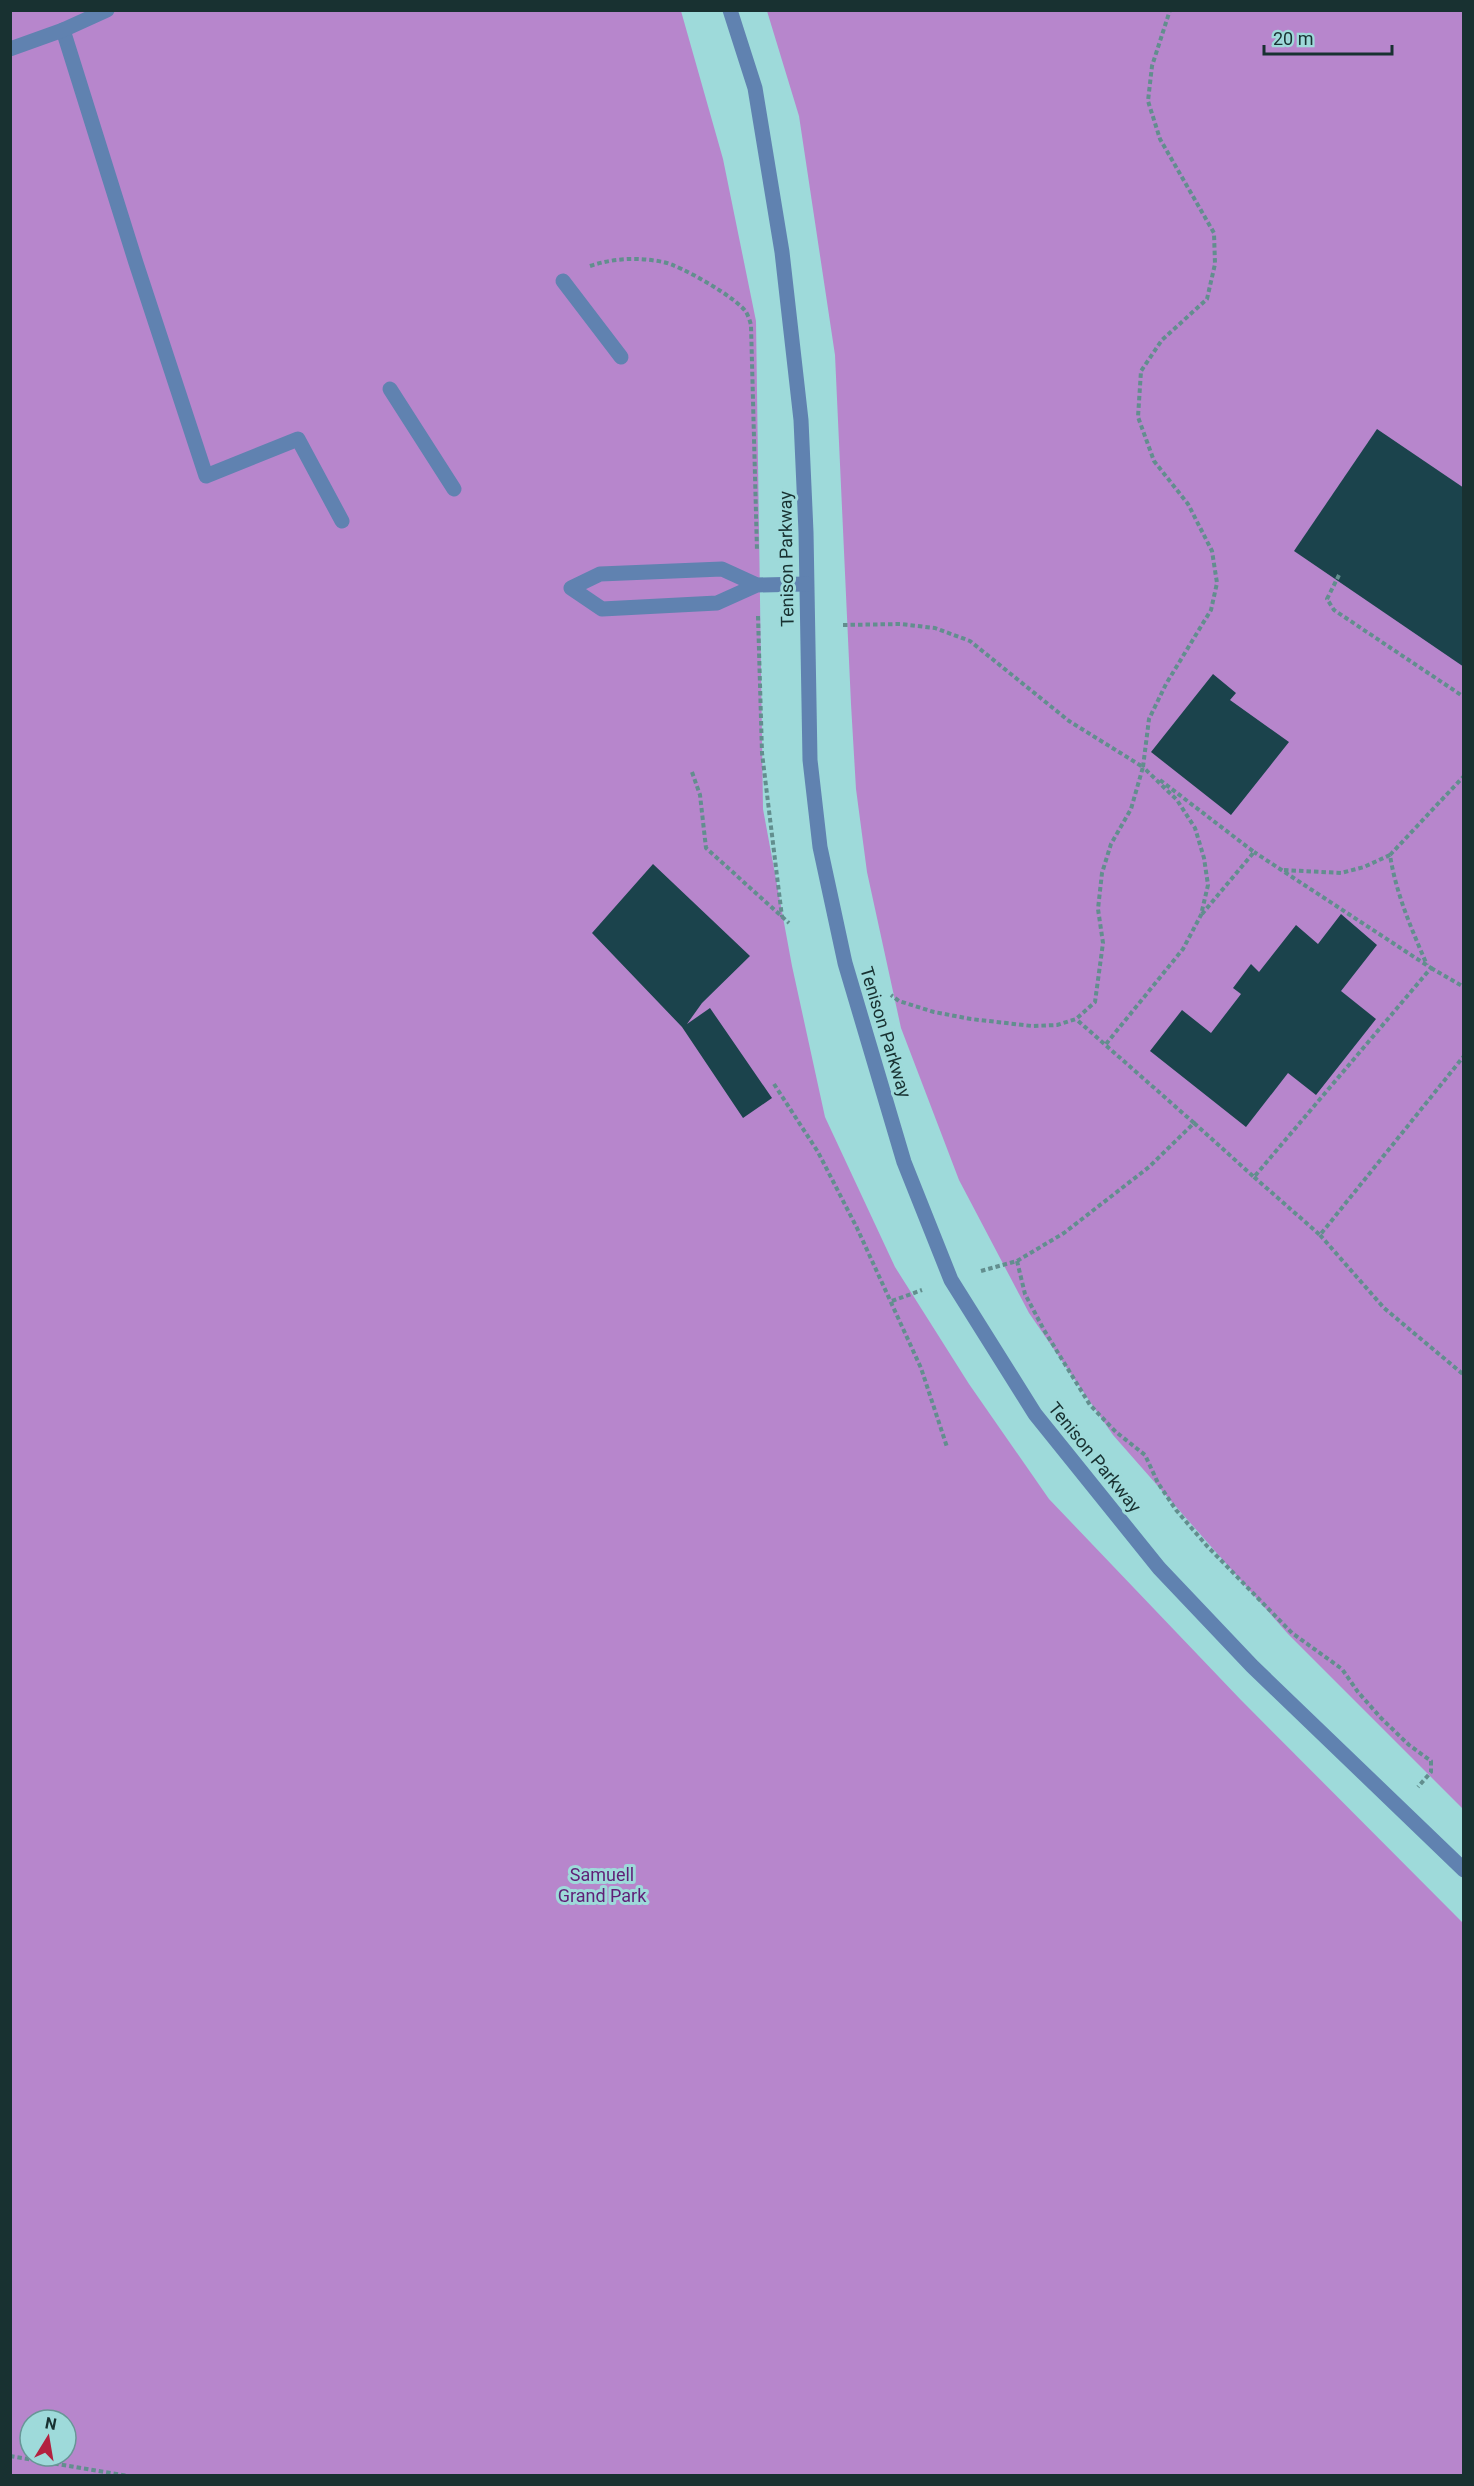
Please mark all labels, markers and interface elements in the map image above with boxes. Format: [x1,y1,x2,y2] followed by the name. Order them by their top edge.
[1264,18,1392,56] scale bar
[1273,28,1313,49] text: 20 m
[774,491,798,627] street label: Tenison Parkway
[856,964,916,1100] street label: Tenison Parkway
[1044,1398,1146,1517] street label: Tenison Parkway
[558,1864,647,1906] park label: Samuell Grand Park
[18,2408,78,2468] north arrow
[43,2413,58,2434] text: N

